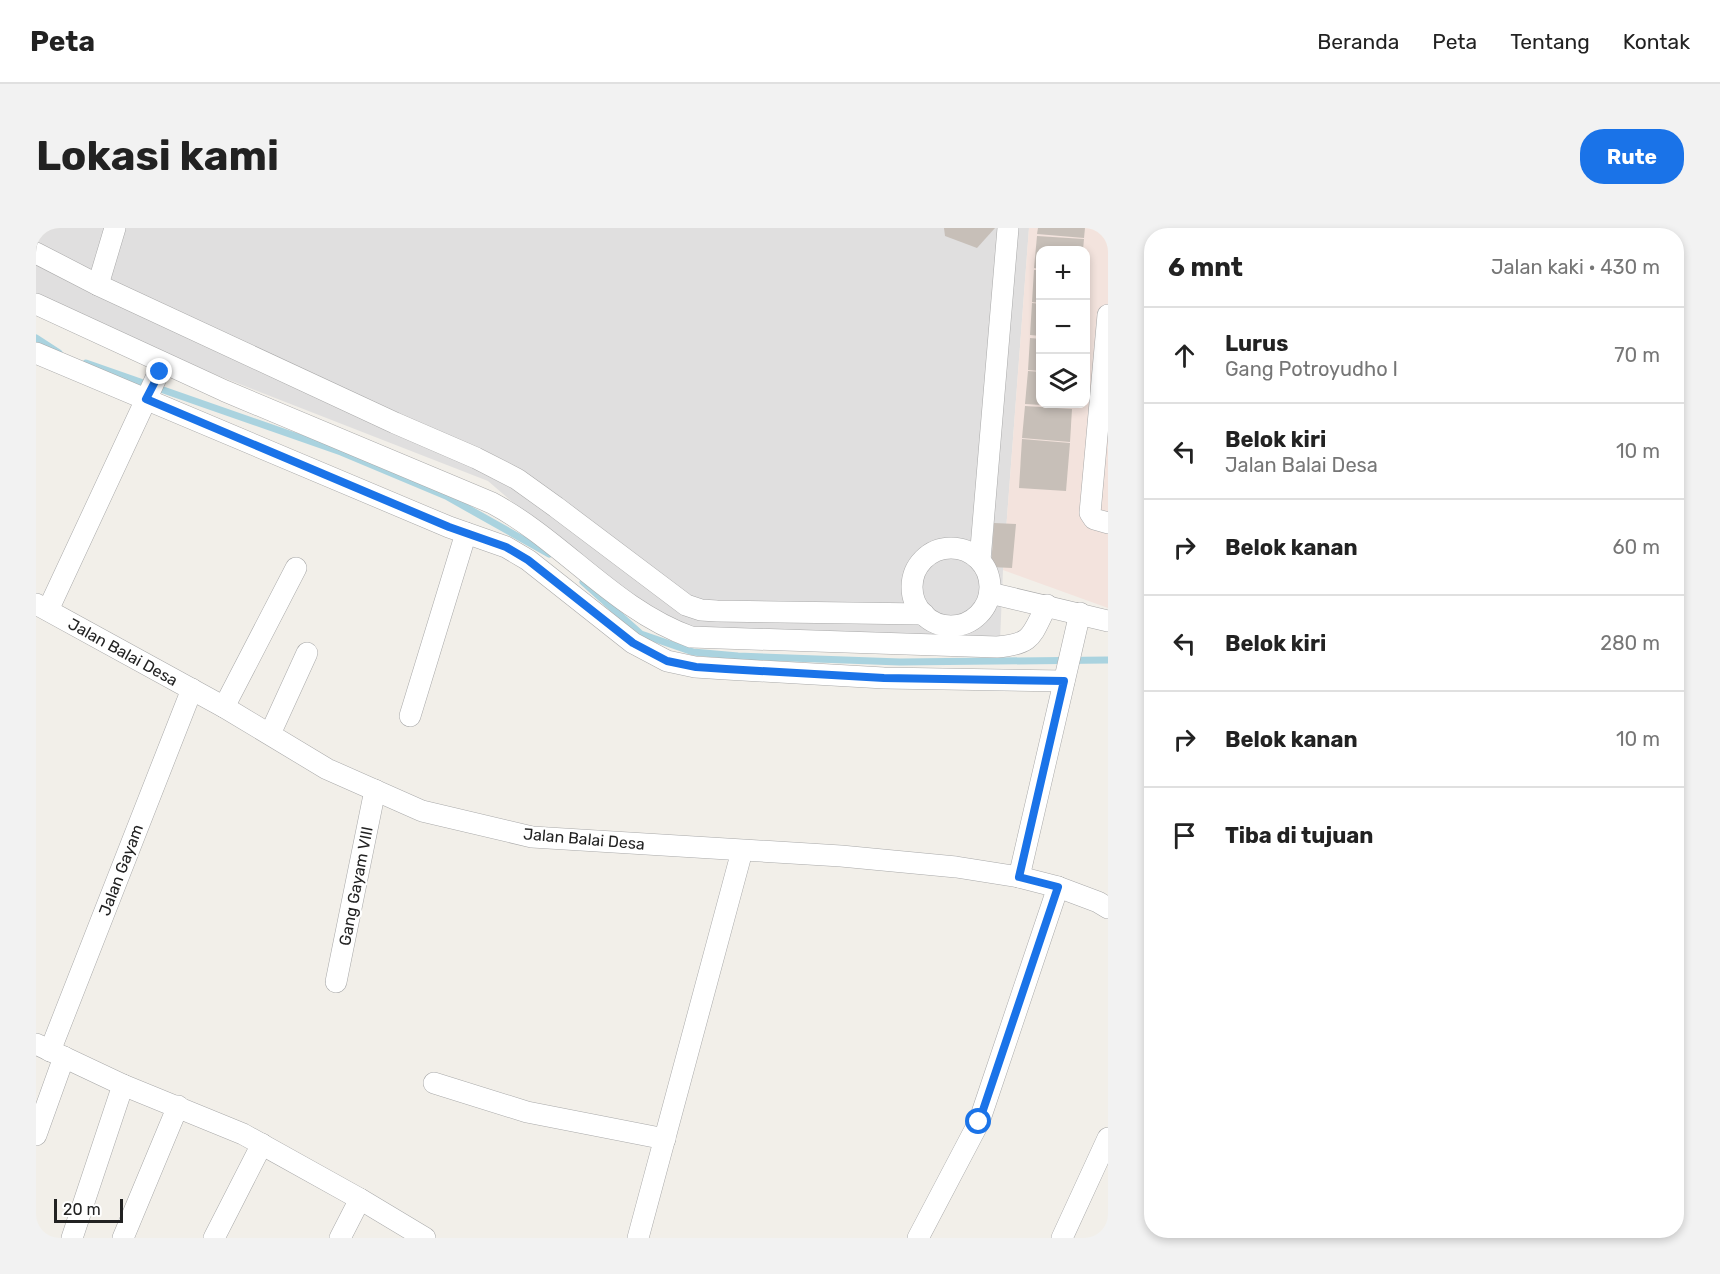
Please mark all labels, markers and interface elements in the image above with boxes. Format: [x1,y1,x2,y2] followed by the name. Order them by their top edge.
[30,25,95,58] text: Peta
[1317,29,1399,54] text: Beranda
[1432,29,1477,54] text: Peta
[1510,29,1590,54] text: Tentang
[1623,29,1690,54] text: Kontak
[1580,129,1684,184] button: Rute
[36,131,279,181] text: Lokasi kami
[1036,246,1090,408] map controls
[1036,246,1090,300] button: +
[1168,252,1243,283] text: 6 mnt
[1491,255,1660,279] text: Jalan kaki · 430 m
[1036,300,1090,354] button: −
[1225,330,1288,357] text: Lurus
[1168,339,1201,372] icon: ahead
[1614,343,1660,367] text: 70 m
[1036,354,1090,408] button: layers
[1225,357,1398,381] text: Gang Potroyudho I
[146,358,172,384] route end
[1225,426,1326,453] text: Belok kiri
[1168,435,1201,468] icon: left
[1616,439,1660,463] text: 10 m
[1225,453,1378,477] text: Jalan Balai Desa
[1168,531,1201,564] icon: right
[1225,534,1358,561] text: Belok kanan
[1613,535,1660,559] text: 60 m
[65,614,181,690] street label: Jalan Balai Desa
[1168,627,1201,660] icon: left
[1225,630,1326,657] text: Belok kiri
[1600,631,1660,655] text: 280 m
[1168,723,1201,756] icon: right
[1225,726,1358,753] text: Belok kanan
[1616,727,1660,751] text: 10 m
[1168,819,1201,852] icon: arrive
[95,822,147,918] street label: Jalan Gayam
[1225,822,1373,849] text: Tiba di tujuan
[522,824,646,854] street label: Jalan Balai Desa
[335,825,377,947] street label: Gang Gayam VIII
[965,1108,991,1134] route start
[54,1196,123,1224] scale bar
[63,1200,101,1219] text: 20 m

